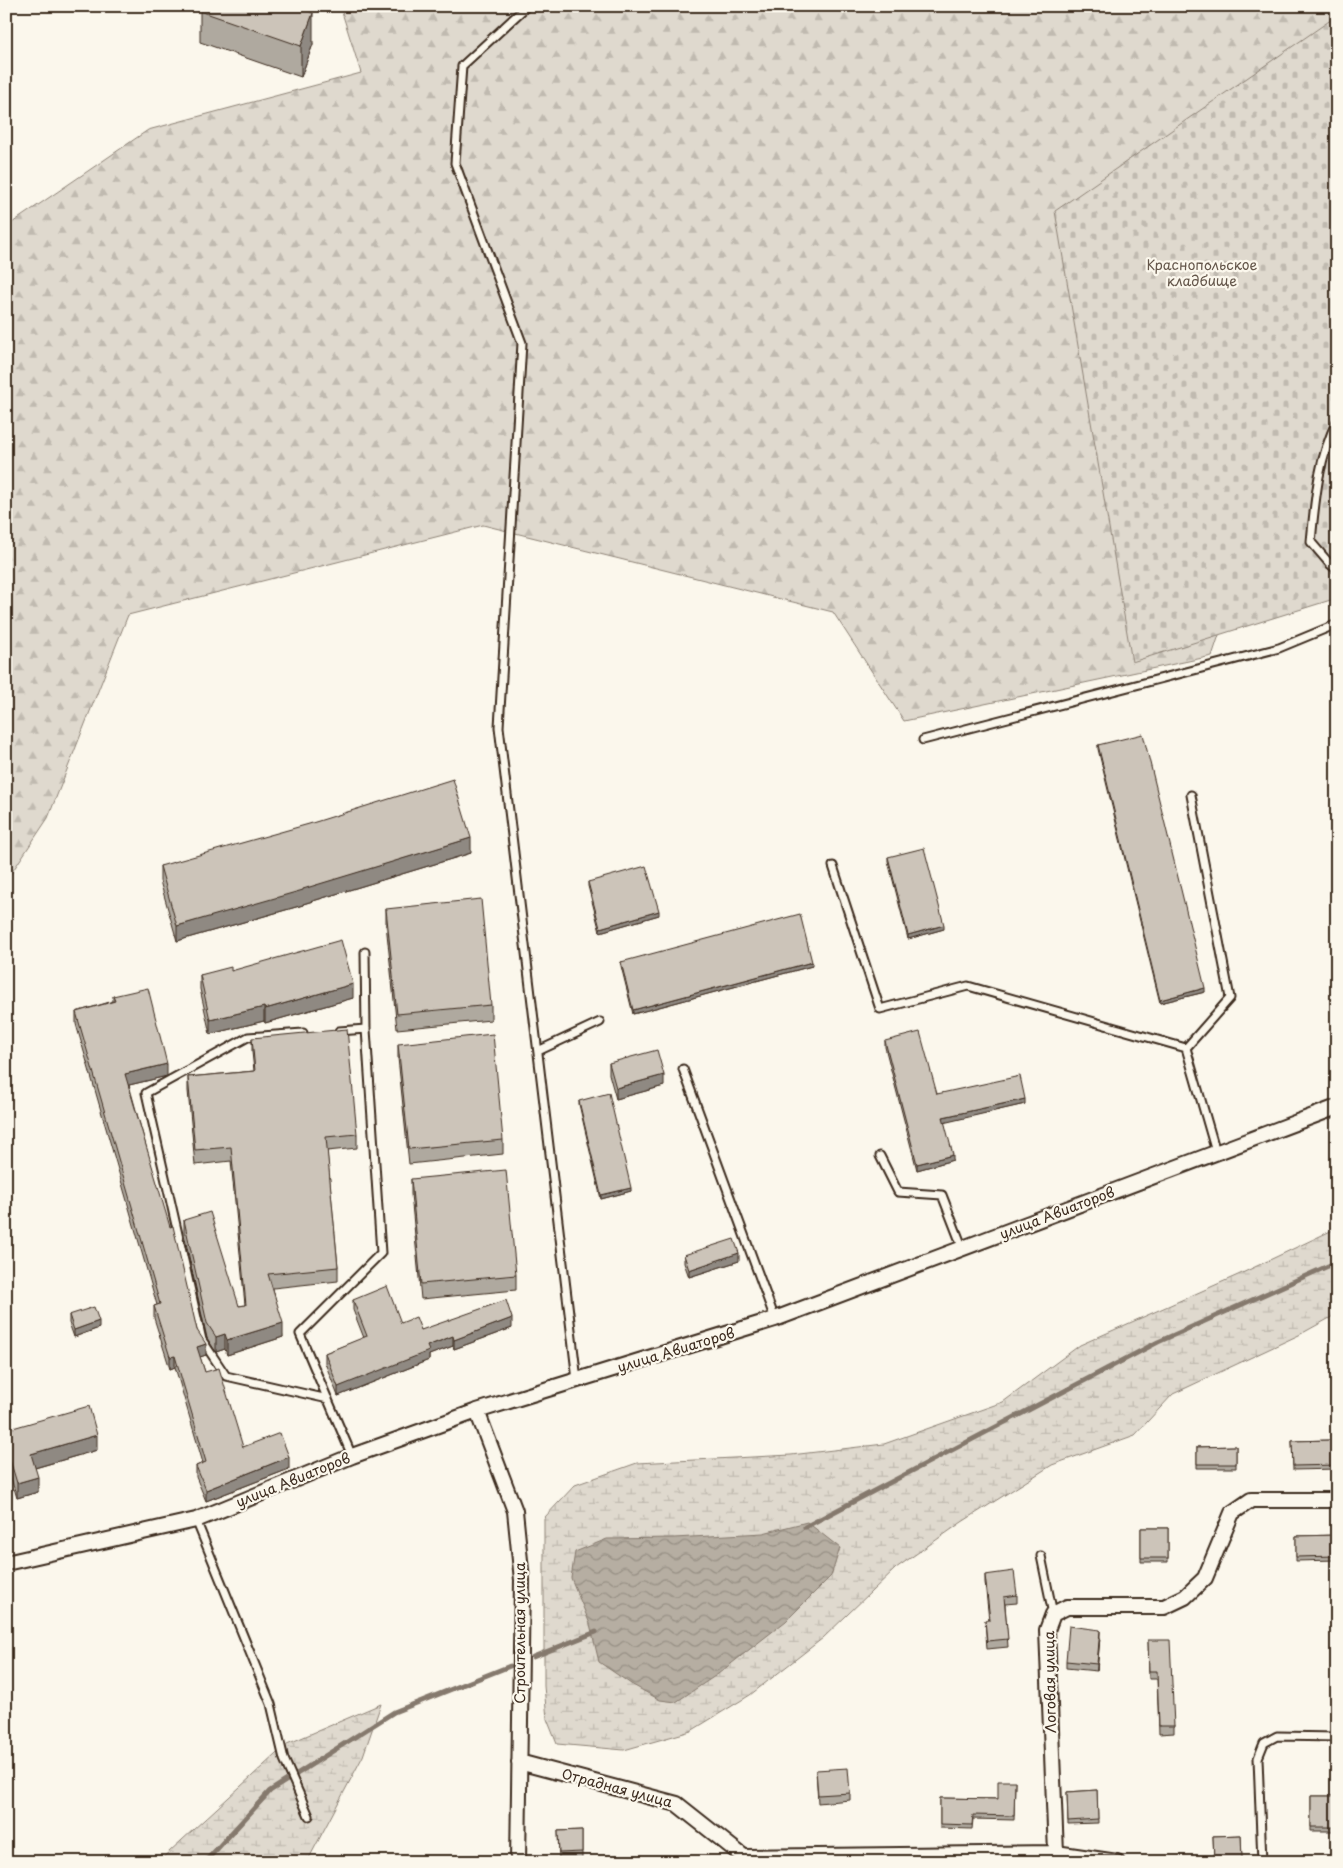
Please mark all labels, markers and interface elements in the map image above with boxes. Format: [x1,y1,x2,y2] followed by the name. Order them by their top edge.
[1147,254,1258,291] park label: Краснопольское кладбище
[996,1181,1117,1244] street label: улица Авиаторов
[615,1322,737,1377] street label: улица Авиаторов
[233,1447,353,1512] street label: улица Авиаторов
[509,1562,530,1704] street label: Строительная улица
[1038,1630,1061,1733] street label: Логовая улица
[559,1763,675,1812] street label: Отрадная улица

